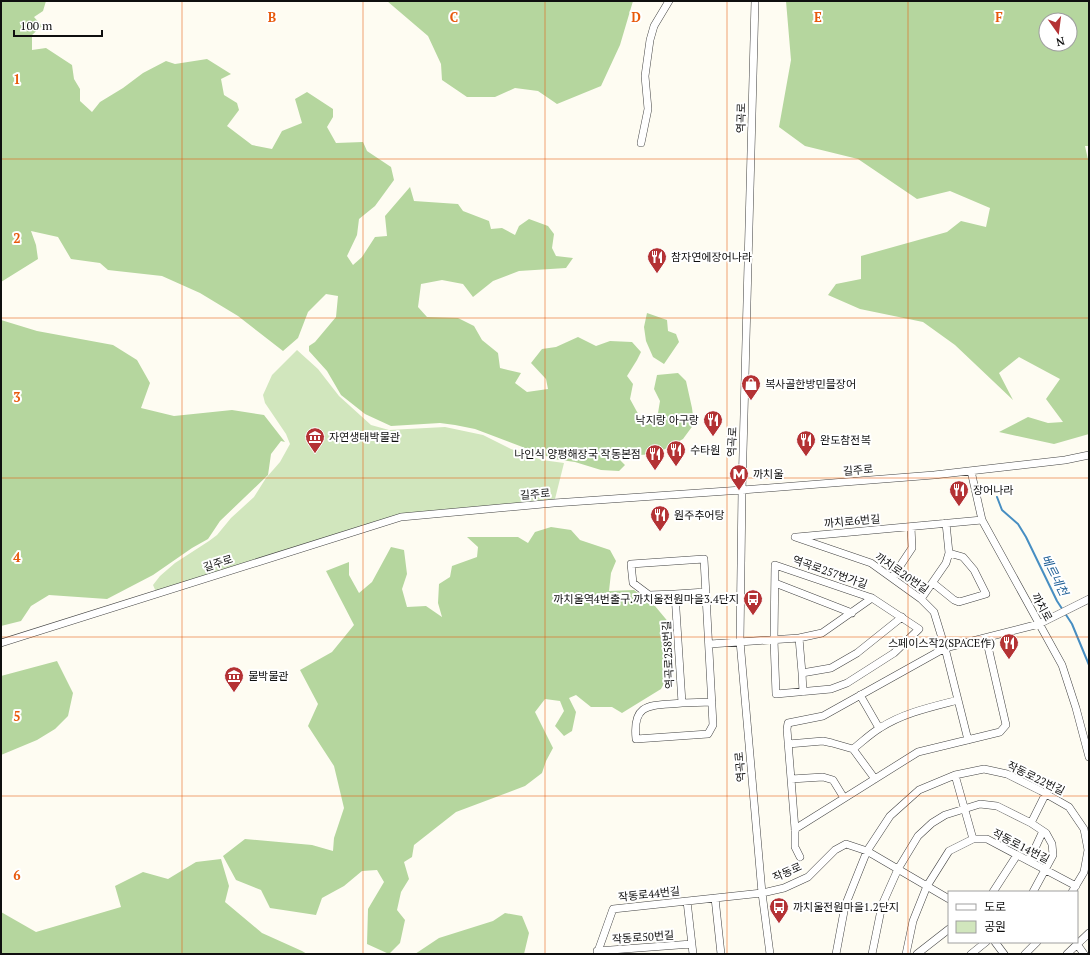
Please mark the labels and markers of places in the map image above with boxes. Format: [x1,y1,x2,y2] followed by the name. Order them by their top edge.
[646,246,668,274] restaurant icon: 참자연에장어나라
[671,250,752,264] place label: 참자연에장어나라
[740,373,762,401] shop icon: 복사골한방민믈장어
[765,377,856,391] place label: 복사골한방민믈장어
[702,409,724,437] restaurant icon: 낙지랑 아구랑
[636,413,699,427] place label: 낙지랑 아구랑
[304,426,326,454] museum icon: 자연생태박물관
[795,429,817,457] restaurant icon: 완도참전복
[329,430,400,444] place label: 자연생태박물관
[820,433,871,447] place label: 완도참전복
[665,439,687,467] restaurant icon: 수타원
[644,443,666,471] restaurant icon: 나인식 양평해장국 작동본점
[690,443,720,457] place label: 수타원
[514,447,641,461] place label: 나인식 양평해장국 작동본점
[728,463,750,491] metro station icon: 까치울
[753,467,783,481] place label: 까치울
[948,479,970,507] restaurant icon: 장어나라
[973,483,1013,497] place label: 장어나라
[649,504,671,532] restaurant icon: 원주추어탕
[674,508,725,522] place label: 원주추어탕
[742,588,764,616] bus stop icon: 까치울역4번출구.까치울전원마을3.4단지
[553,592,739,606] place label: 까치울역4번출구.까치울전원마을3.4단지
[998,632,1020,660] restaurant icon: 스페이스작2(SPACE作)
[888,636,995,650] place label: 스페이스작2(SPACE作)
[223,665,245,693] museum icon: 물박물관
[248,669,288,683] place label: 물박물관
[768,896,790,924] bus stop icon: 까치울전원마을1.2단지
[793,900,899,914] place label: 까치울전원마을1.2단지

